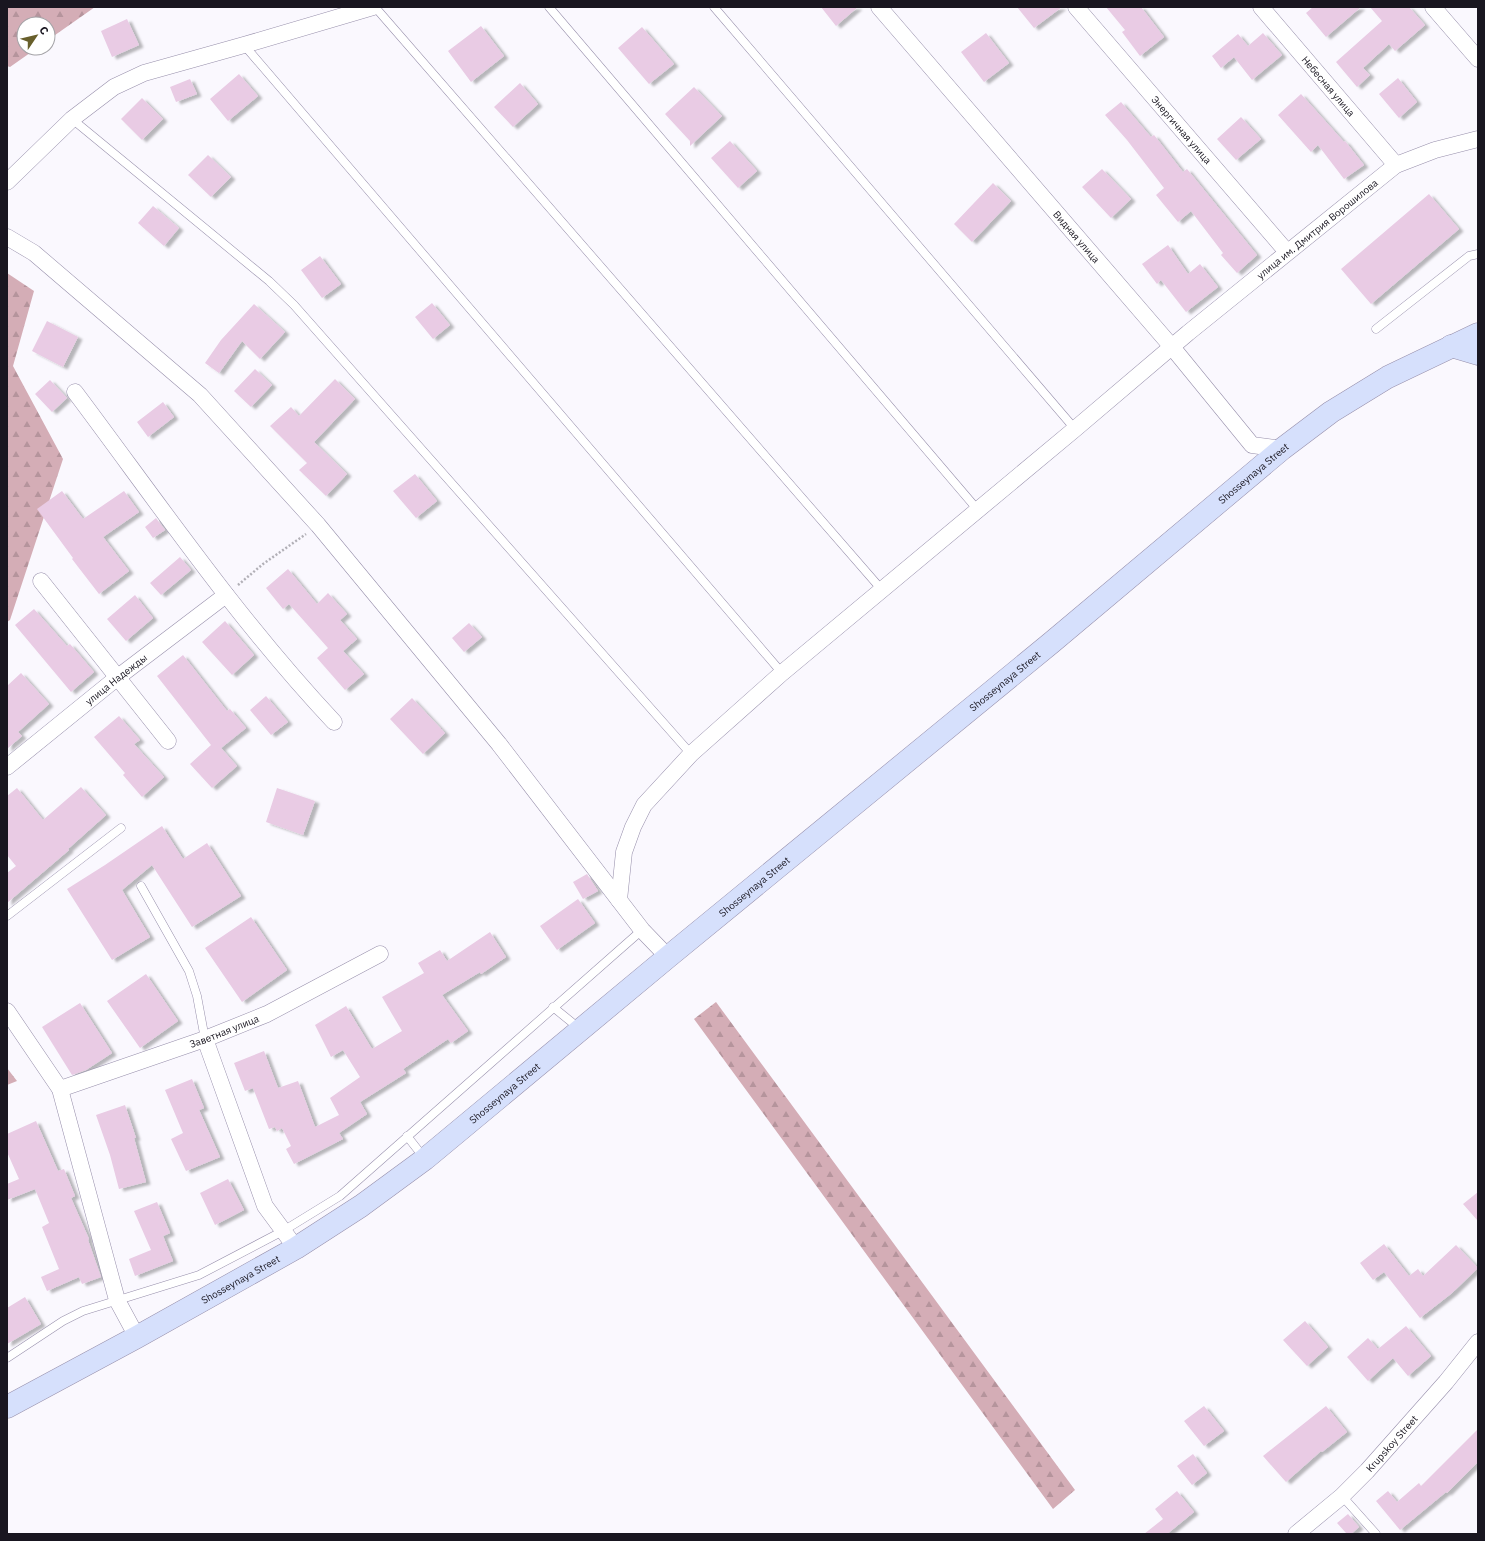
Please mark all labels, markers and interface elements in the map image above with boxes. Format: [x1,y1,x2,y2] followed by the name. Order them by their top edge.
[16,16,56,56] north arrow
[36,23,52,37] text: С
[1299,53,1358,120] street label: Небесная улица
[1148,93,1215,167] street label: Энергичная улица
[1254,176,1381,282] street label: улица им. Дмитрия Ворошилова
[1050,208,1103,266] street label: Видная улица
[1216,440,1292,507] street label: Shosseynaya Street
[967,648,1044,714] street label: Shosseynaya Street
[83,651,150,708] street label: улица Надежды
[716,853,793,920] street label: Shosseynaya Street
[188,1012,262,1051] street label: Заветная улица
[467,1060,543,1127] street label: Shosseynaya Street
[199,1252,283,1307] street label: Shosseynaya Street
[1363,1412,1421,1475] street label: Krupskoy Street

